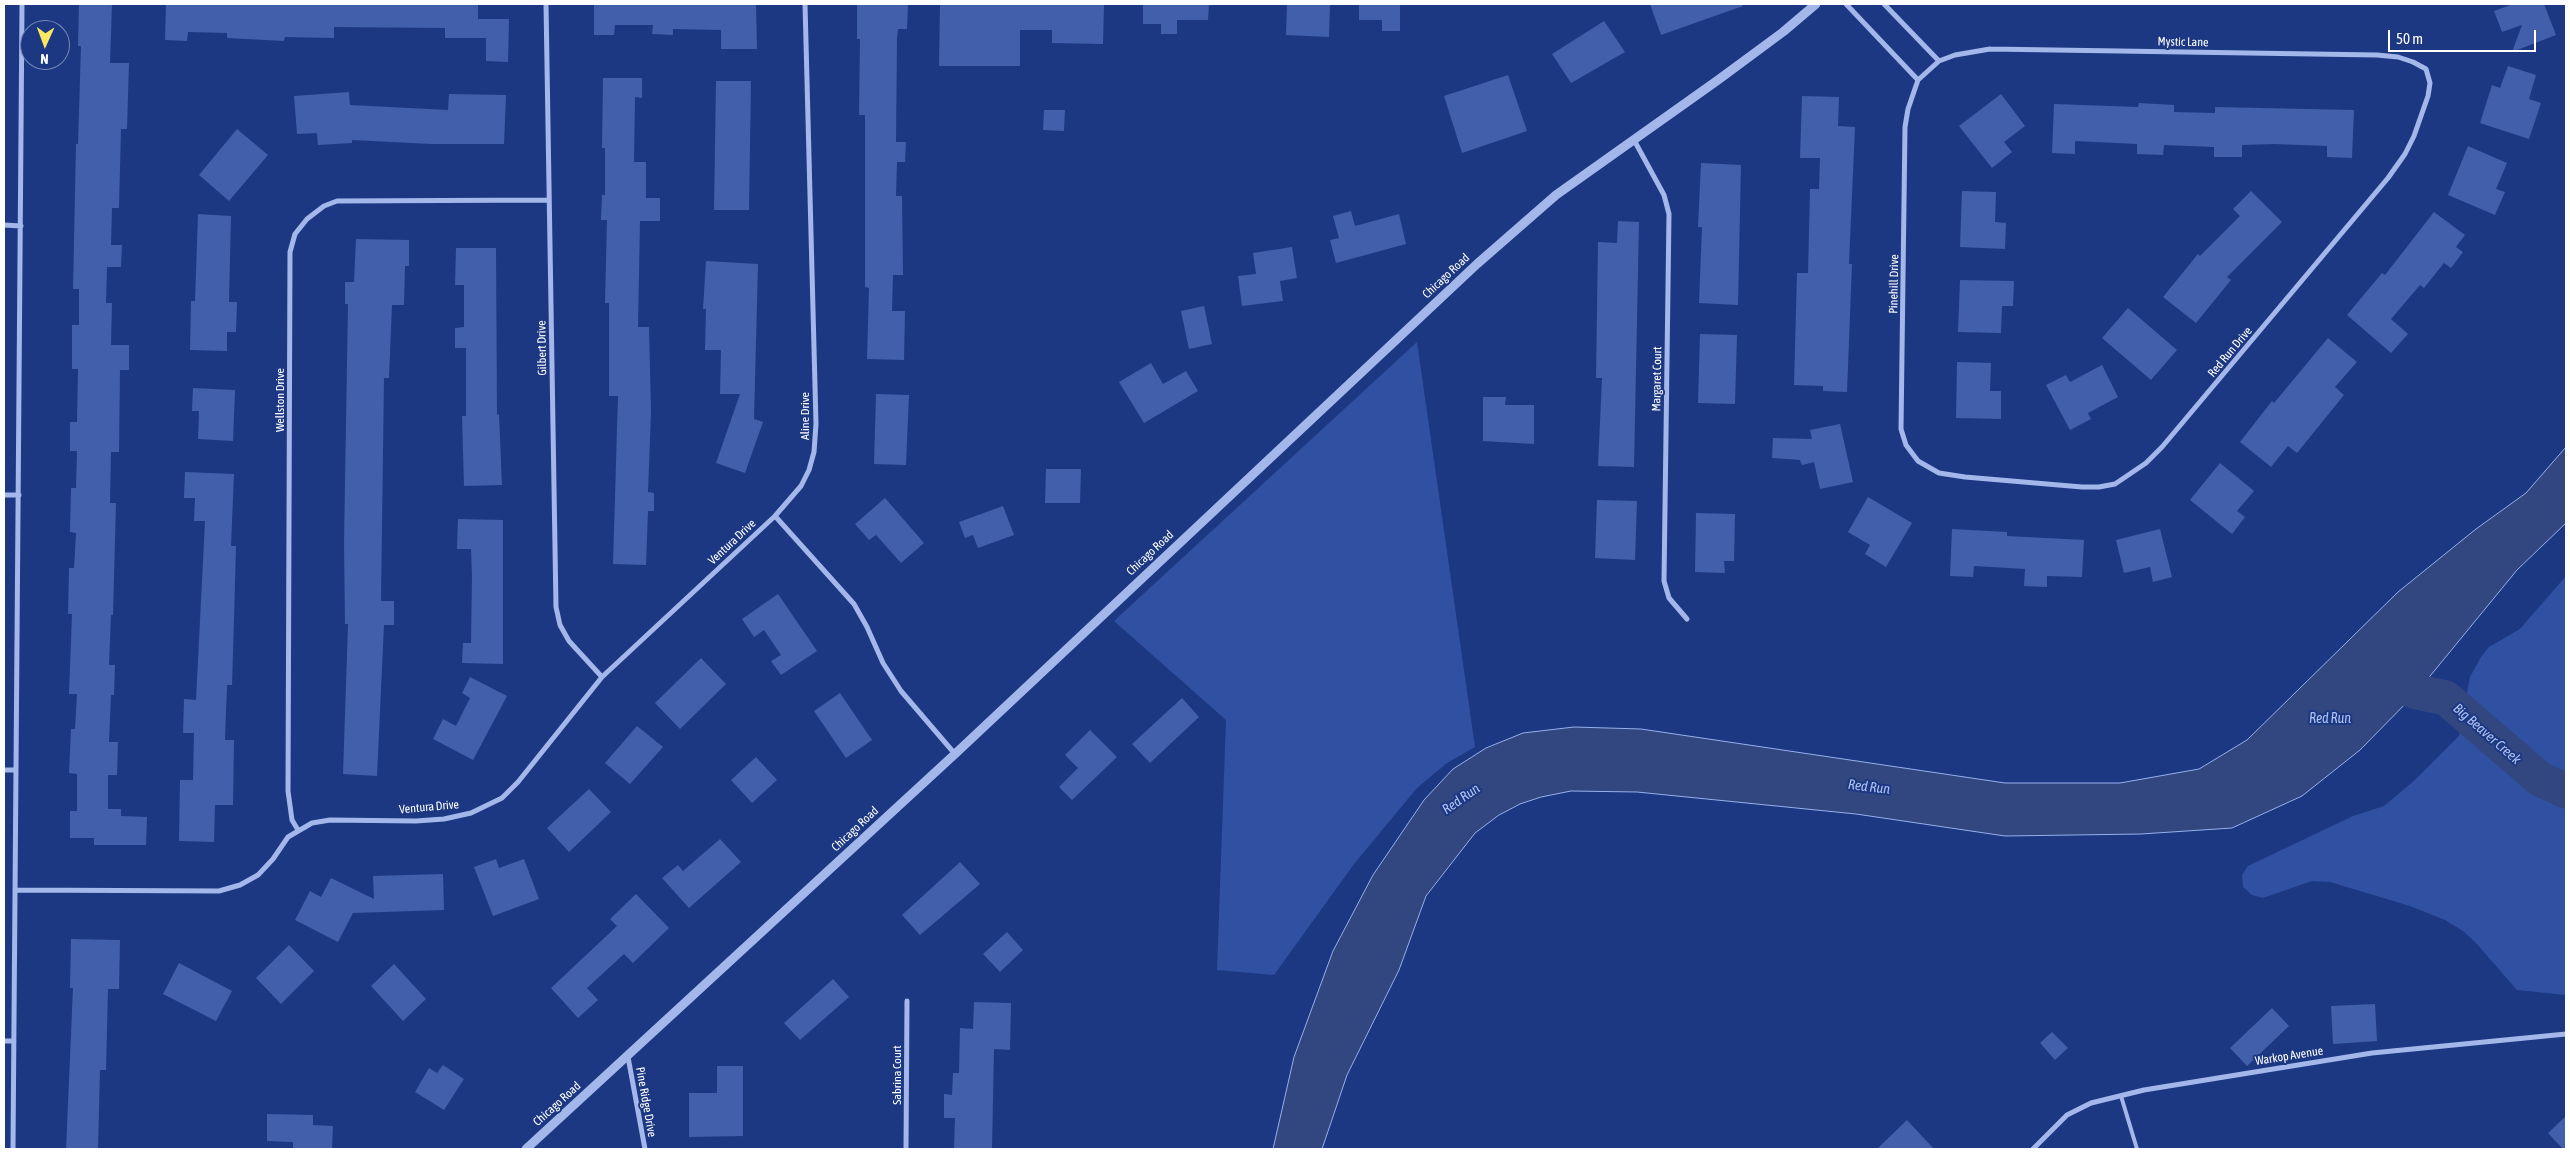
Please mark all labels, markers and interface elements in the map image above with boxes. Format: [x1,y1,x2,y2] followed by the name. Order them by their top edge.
[20,20,70,70] north arrow
[2390,20,2538,52] scale bar
[2396,30,2423,47] text: 50 m
[2157,34,2209,50] street label: Mystic Lane
[40,51,49,67] text: N
[1419,251,1473,301] street label: Chicago Road
[1886,254,1902,314] street label: Pinehill Drive
[534,320,550,376] street label: Gilbert Drive
[2205,324,2255,380] street label: Red Run Drive
[1649,346,1665,412] street label: Margaret Court
[273,368,287,432] street label: Wellston Drive
[798,392,812,440] street label: Aline Drive
[705,516,759,568] street label: Ventura Drive
[1123,528,1177,578] street label: Chicago Road
[2450,700,2524,768] water label: Big Beaver Creek
[2309,711,2351,727] water label: Red Run
[1847,776,1891,798] water label: Red Run
[1439,780,1483,818] water label: Red Run
[399,797,459,817] street label: Ventura Drive
[828,804,882,854] street label: Chicago Road
[2254,1044,2324,1068] street label: Warkop Avenue
[890,1045,904,1105] street label: Sabrina Court
[633,1066,659,1138] street label: Pine Ridge Drive
[530,1079,584,1129] street label: Chicago Road

